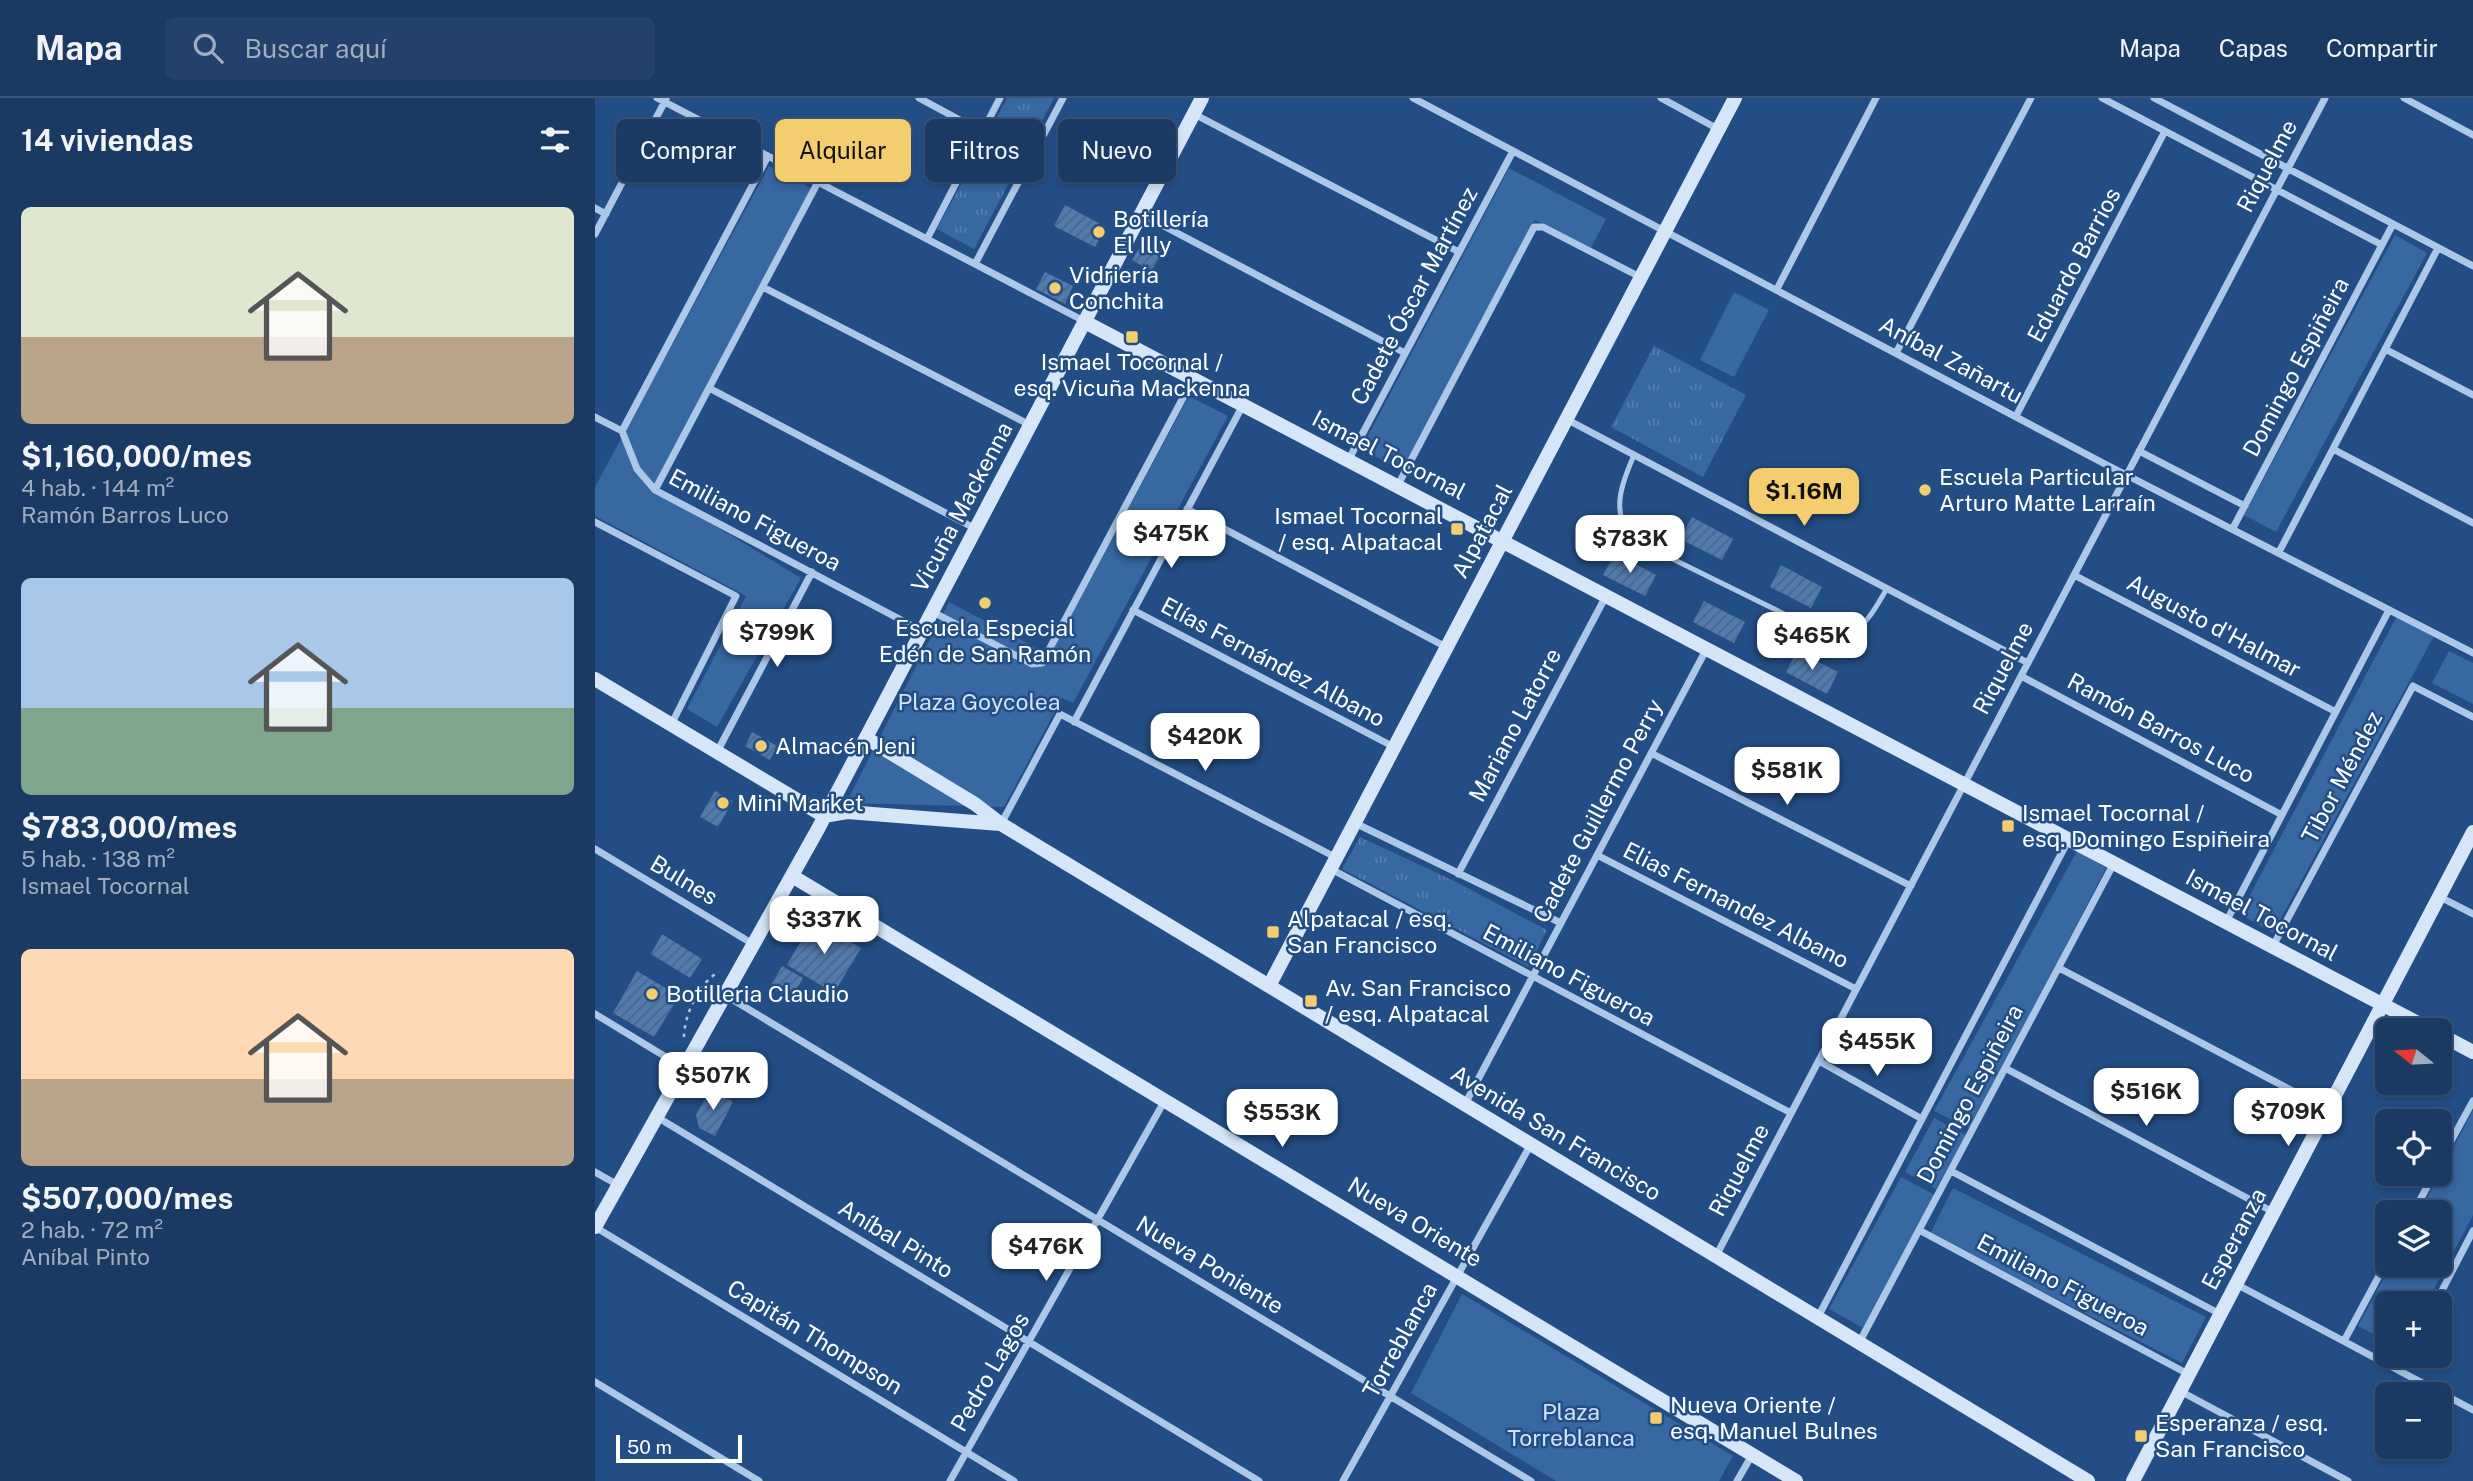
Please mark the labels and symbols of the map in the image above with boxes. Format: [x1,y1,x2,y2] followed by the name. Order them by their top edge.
[2231,115,2302,217] street label: Riquelme
[1345,182,1483,409] street label: Cadete Óscar Martínez
[2021,183,2126,347] street label: Eduardo Barrios
[1113,205,1209,258] place label: Botillería El Illy
[1091,224,1107,240] marker: Botillería El Illy
[1069,261,1164,314] place label: Vidriería Conchita
[2237,273,2354,461] street label: Domingo Espiñeira
[1047,280,1063,296] marker: Vidriería Conchita
[1875,310,2028,409] street label: Aníbal Zañartu
[1124,329,1140,345] marker: Ismael Tocornal / esq. Vicuña Mackenna
[1013,348,1251,401] place label: Ismael Tocornal / esq. Vicuña Mackenna
[1308,404,1471,505] street label: Ismael Tocornal
[905,417,1018,596] street label: Vicuña Mackenna
[665,463,846,576] street label: Emiliano Figueroa
[1939,463,2156,516] place label: Escuela Particular Arturo Matte Larraín
[1747,468,1861,528] pin: $1.16M
[1446,479,1518,582] street label: Alpatacal
[1917,482,1933,498] marker: Escuela Particular Arturo Matte Larraín
[1274,502,1443,555] place label: Ismael Tocornal / esq. Alpatacal
[1122,510,1220,570] pin: $475K
[1581,516,1679,575] pin: $783K
[1449,521,1465,537] marker: Ismael Tocornal / esq. Alpatacal
[2123,568,2306,683] street label: Augusto d'Halmar
[1157,591,1390,732] street label: Elías Fernández Albano
[977,595,993,611] marker: Escuela Especial Edén de San Ramón
[728,610,826,669] pin: $799K
[1763,612,1861,672] pin: $465K
[879,614,1091,667] place label: Escuela Especial Edén de San Ramón
[1967,617,2038,719] street label: Riquelme
[1463,643,1566,806] street label: Mariano Latorre
[2063,667,2259,788] street label: Ramón Barros Luco
[898,688,1060,715] park label: Plaza Goycolea
[1527,694,1668,927] street label: Cadete Guillermo Perry
[2296,706,2387,847] street label: Tibor Méndez
[1156,714,1254,773] pin: $420K
[775,732,916,759] place label: Almacén Jeni
[753,738,769,754] marker: Almacén Jeni
[1738,748,1836,807] pin: $581K
[737,789,864,816] place label: Mini Market
[715,795,731,811] marker: Mini Market
[2022,799,2270,852] place label: Ismael Tocornal / esq. Domingo Espiñeira
[2000,818,2016,834] marker: Ismael Tocornal / esq. Domingo Espiñeira
[1619,836,1854,973] street label: Elias Fernandez Albano
[646,849,723,910] street label: Bulnes
[2181,863,2343,966] street label: Ismael Tocornal
[775,896,873,956] pin: $337K
[1287,905,1452,958] place label: Alpatacal / esq. San Francisco
[1479,918,1660,1031] street label: Emiliano Figueroa
[1265,924,1281,940] marker: Alpatacal / esq. San Francisco
[1325,974,1511,1027] place label: Av. San Francisco / esq. Alpatacal
[666,980,849,1007] place label: Botilleria Claudio
[644,986,660,1002] marker: Botilleria Claudio
[1303,993,1319,1009] marker: Av. San Francisco / esq. Alpatacal
[1911,1000,2028,1188] street label: Domingo Espiñeira
[1828,1018,1926,1078] pin: $455K
[2375,1018,2452,1096] north arrow
[664,1052,762,1112] pin: $507K
[1446,1059,1666,1206] street label: Avenida San Francisco
[2097,1068,2195,1128] pin: $516K
[2239,1088,2337,1148] pin: $709K
[1233,1090,1331,1149] pin: $553K
[1703,1119,1774,1221] street label: Riquelme
[1343,1171,1487,1272] street label: Nueva Oriente
[2196,1183,2271,1294] street label: Esperanza
[834,1194,959,1283] street label: Aníbal Pinto
[1132,1210,1289,1319] street label: Nueva Poniente
[997,1224,1095,1283] pin: $476K
[1973,1228,2154,1341] street label: Emiliano Figueroa
[723,1274,908,1400] street label: Capitán Thompson
[1357,1277,1442,1402] street label: Torreblanca
[945,1308,1034,1436] street label: Pedro Lagos
[1670,1391,1878,1444] place label: Nueva Oriente / esq. Manuel Bulnes
[1507,1398,1635,1451] park label: Plaza Torreblanca
[2155,1409,2328,1462] place label: Esperanza / esq. San Francisco
[1648,1410,1664,1426] marker: Nueva Oriente / esq. Manuel Bulnes
[2133,1428,2149,1444] marker: Esperanza / esq. San Francisco
[616,1432,742,1464] scale bar

